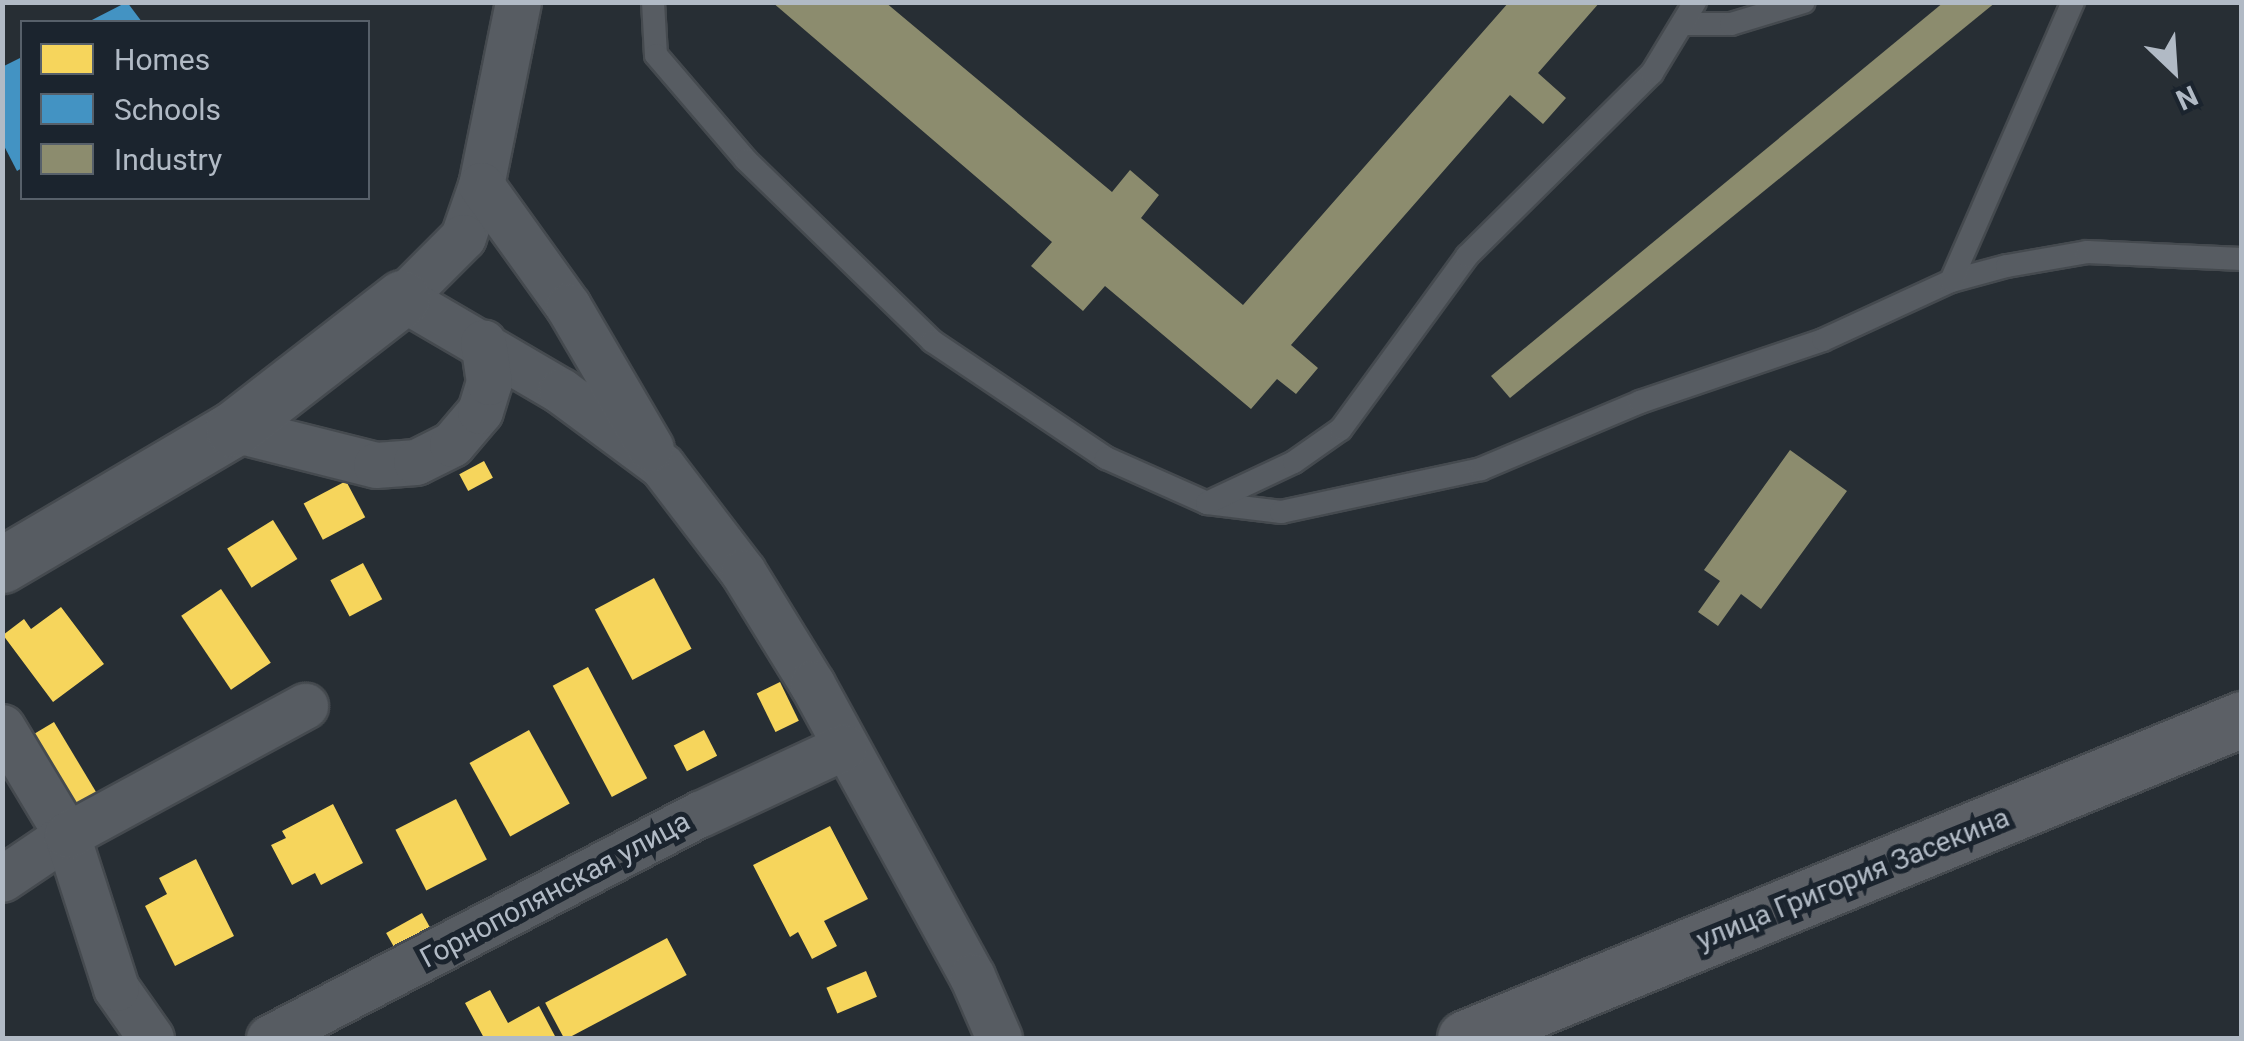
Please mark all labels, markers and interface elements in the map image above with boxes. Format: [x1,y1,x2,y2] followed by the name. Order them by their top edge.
[20,20,370,200] legend
[2124,20,2224,120] north arrow
[114,42,210,77] text: Homes
[2171,79,2203,117] text: N
[114,92,221,127] text: Schools
[114,142,222,177] text: Industry
[1692,801,2014,957] street label: улица Григория Засекина
[414,805,696,975] street label: Горнополянская улица

